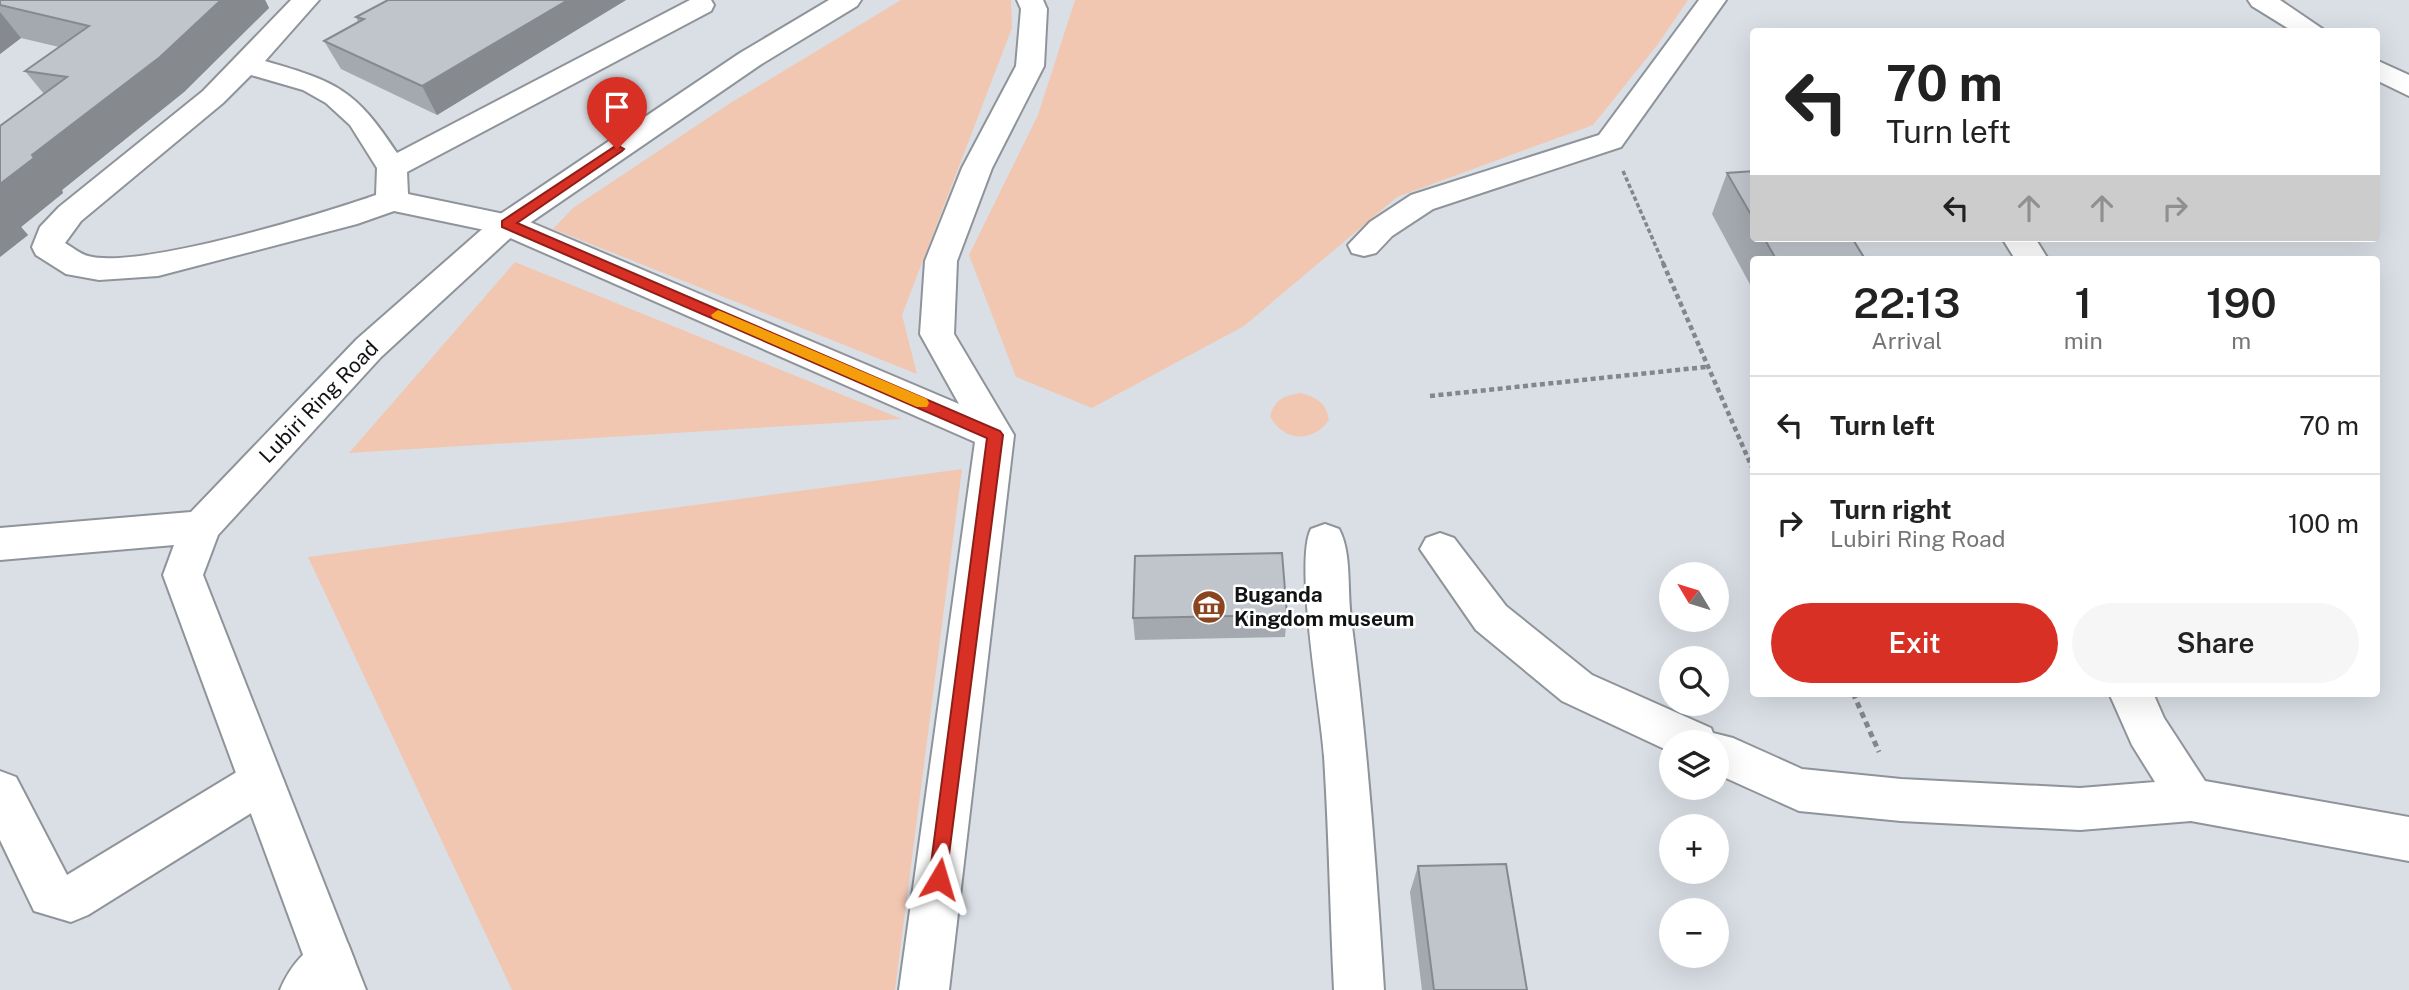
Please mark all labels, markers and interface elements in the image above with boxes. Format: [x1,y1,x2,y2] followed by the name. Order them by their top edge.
[1886,54,2003,112] text: 70 m
[1771,56,1862,147] icon: left
[587,77,647,149] pin
[598,88,636,126] icon: arrive
[1886,113,2011,150] text: Turn left
[1937,189,1975,227] icon: left
[2010,189,2048,227] icon: ahead
[2083,189,2121,227] icon: ahead
[2156,189,2194,227] icon: right
[1853,278,1960,327] text: 22:13
[2074,278,2092,327] text: 1
[2206,278,2277,327] text: 190
[1871,327,1942,354] text: Arrival
[2064,327,2103,354] text: min
[2231,327,2251,354] text: m
[254,335,383,468] street label: Lubiri Ring Road
[1771,406,1809,444] icon: left
[1830,410,1935,441] text: Turn left
[2299,410,2359,441] text: 70 m
[1830,494,1952,525] text: Turn right
[1771,504,1809,542] icon: right
[2288,508,2359,539] text: 100 m
[1830,525,2006,552] text: Lubiri Ring Road
[1659,562,1729,632] north arrow
[1659,562,1729,968] map controls
[1234,582,1414,631] place label: Buganda Kingdom museum
[1190,588,1228,626] museum icon: Buganda Kingdom museum
[1771,603,2058,683] button: Exit
[2072,603,2359,683] button: Share
[1659,646,1729,716] button: search
[1659,730,1729,800] button: layers
[1659,814,1729,884] button: +
[902,842,976,916] position arrow
[1659,898,1729,968] button: −

